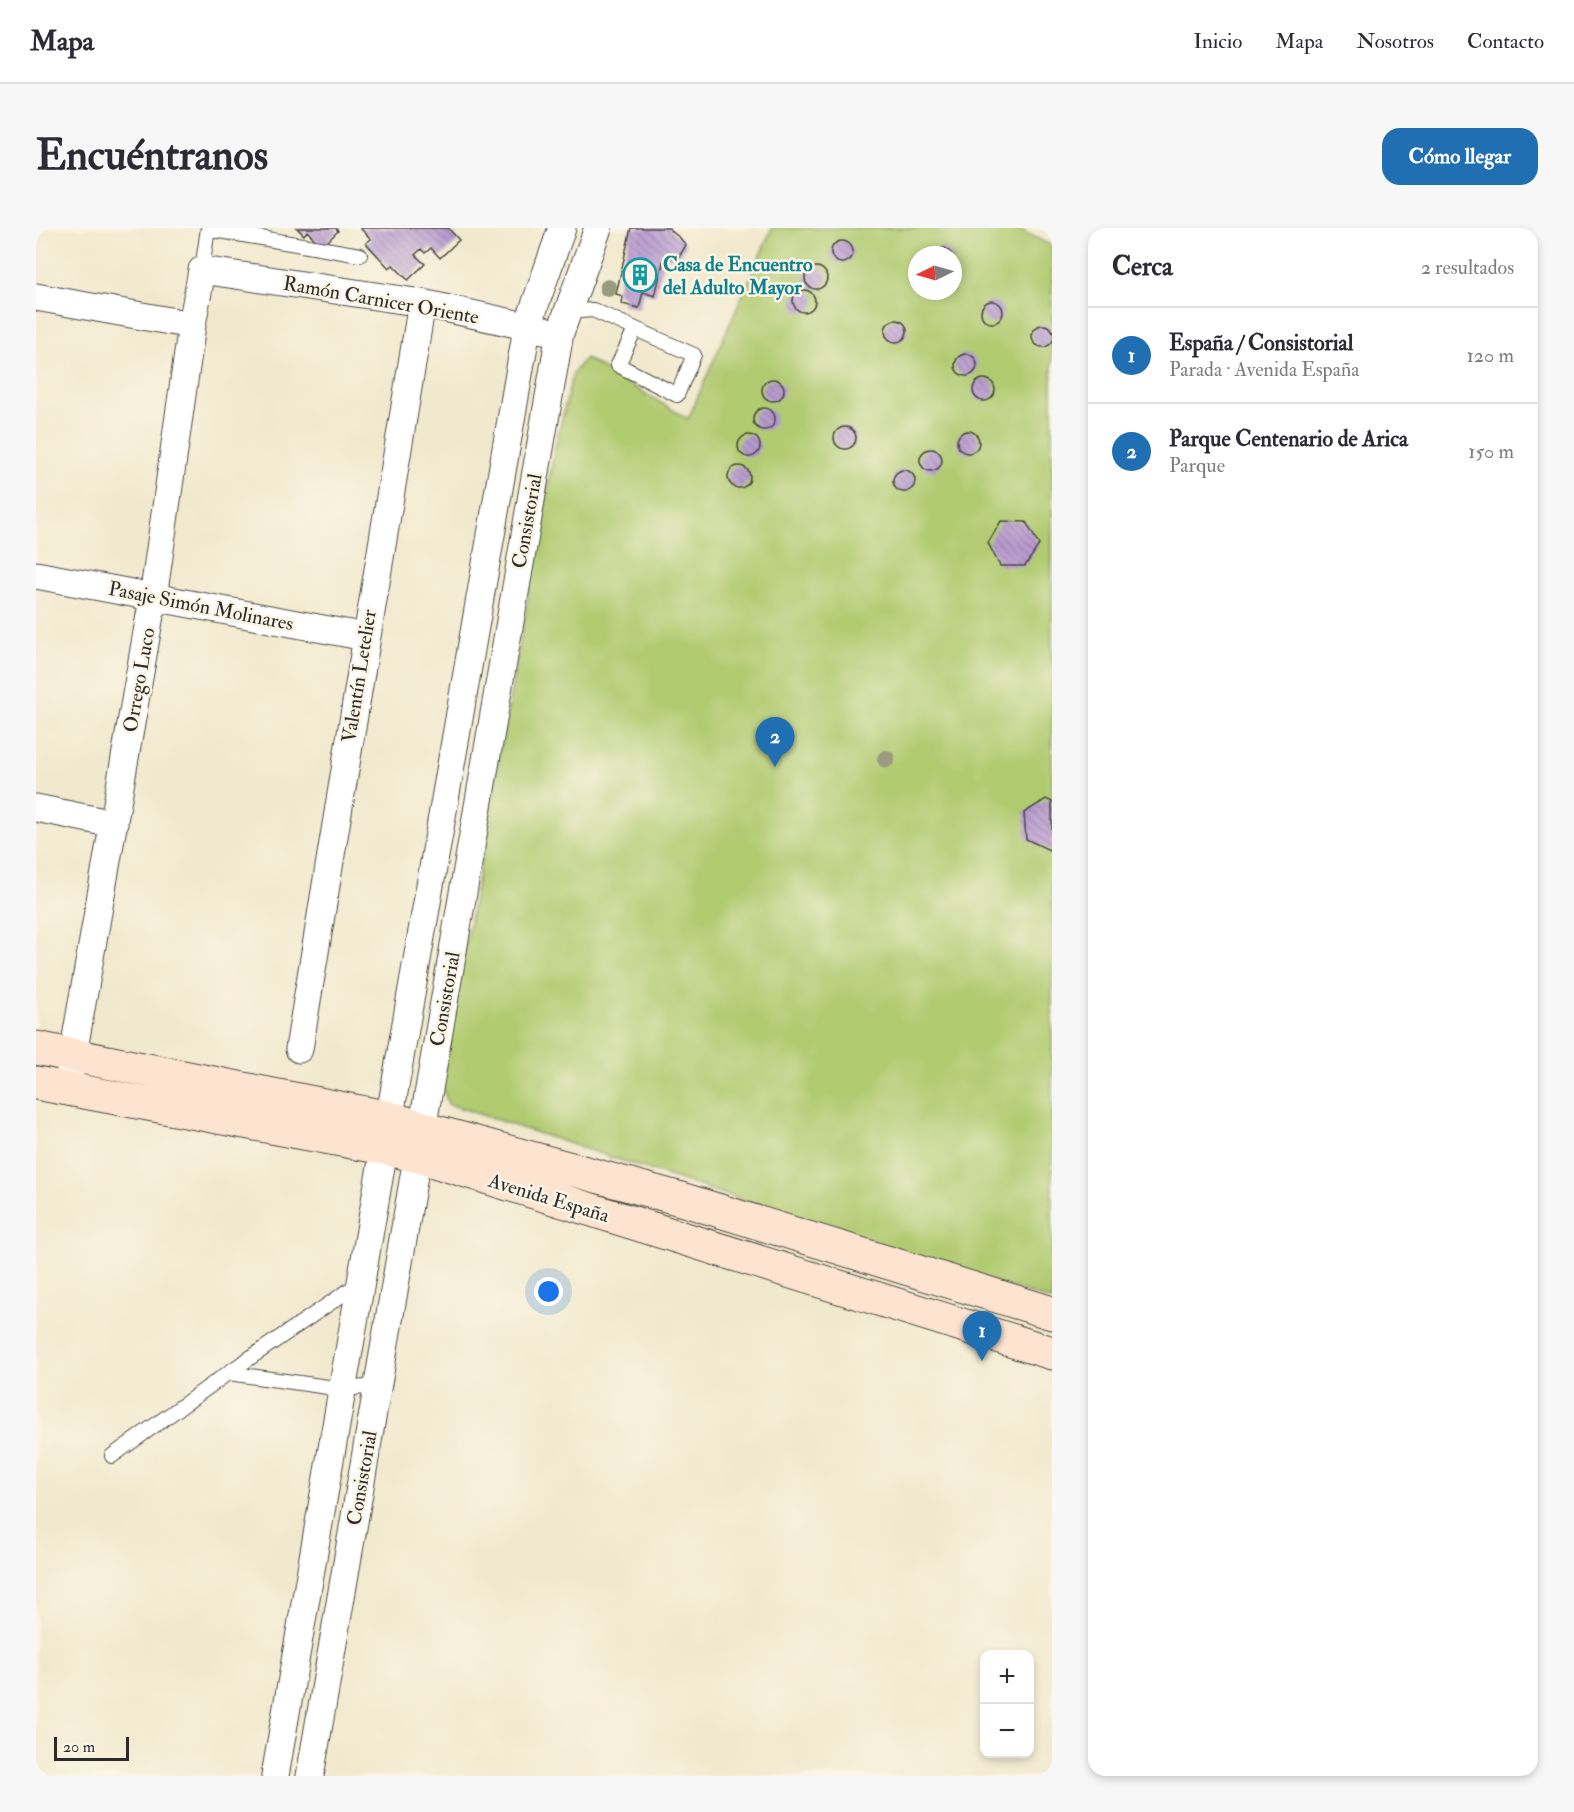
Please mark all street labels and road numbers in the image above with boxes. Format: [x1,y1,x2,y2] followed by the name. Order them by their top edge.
[281,270,481,330] street label: Ramón Carnicer Oriente
[506,472,548,570] street label: Consistorial
[106,576,296,636] street label: Pasaje Simón Molinares
[336,607,382,744] street label: Valentín Letelier
[118,626,160,734] street label: Orrego Luco
[424,950,466,1048] street label: Consistorial
[484,1167,613,1229] street label: Avenida España
[341,1429,383,1527] street label: Consistorial

